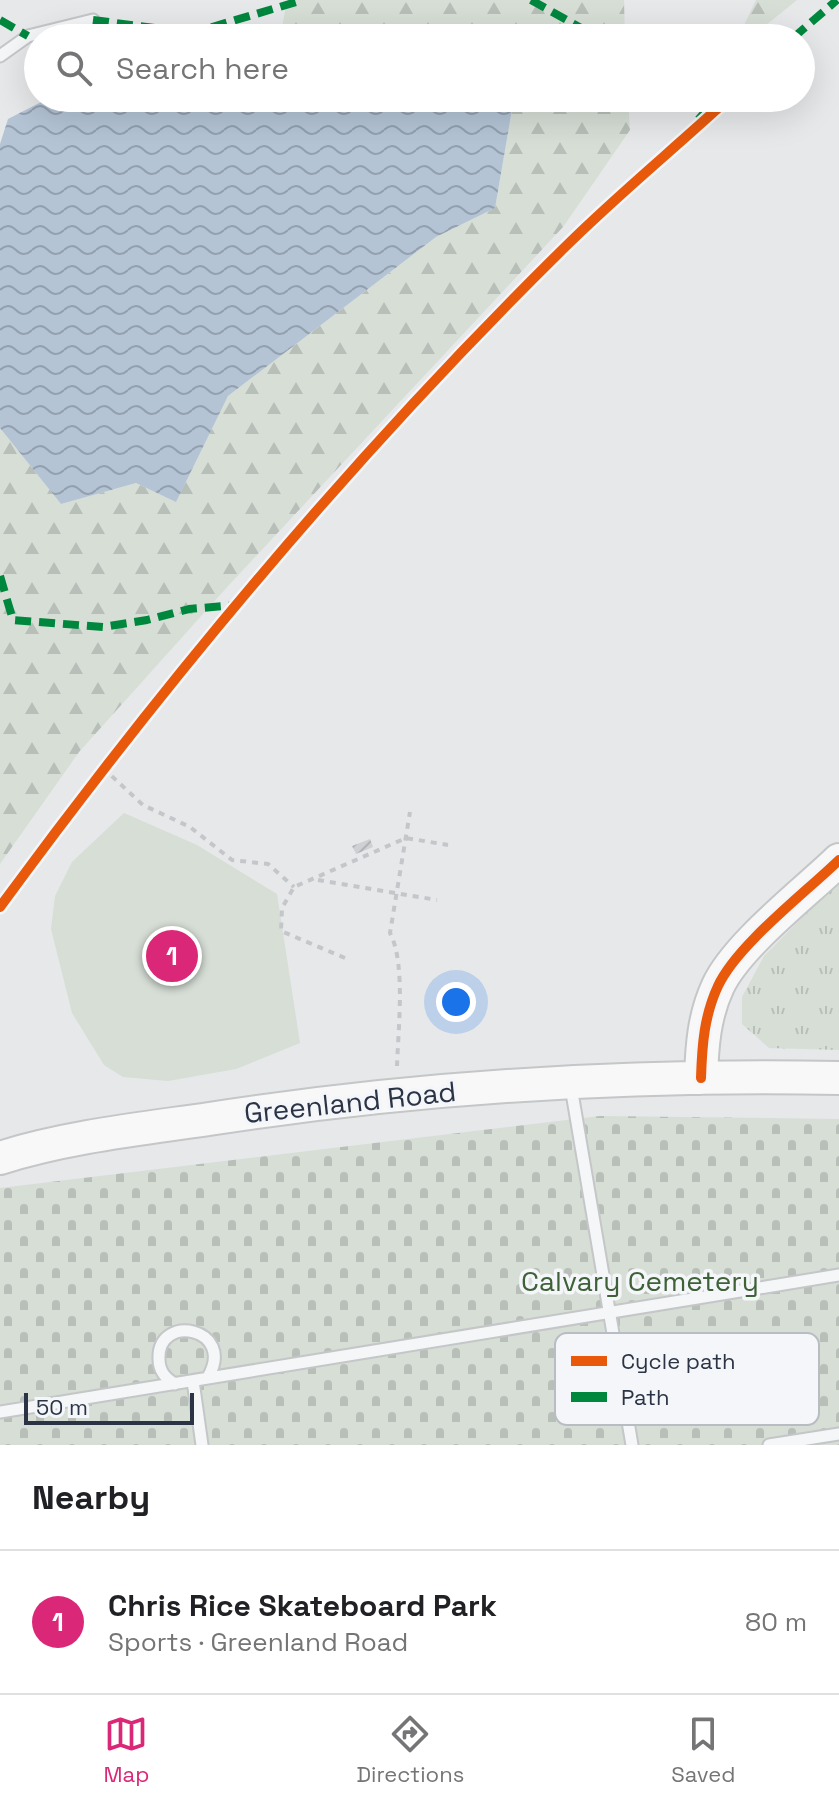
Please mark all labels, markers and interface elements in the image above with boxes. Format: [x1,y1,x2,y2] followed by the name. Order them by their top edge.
[24,24,815,112] search box
[52,46,96,90] icon: search
[116,49,289,88] text: Search here
[146,926,198,986] pin: 1
[436,982,476,1022] your location
[242,1073,458,1131] street label: Greenland Road
[521,1263,759,1299] park label: Calvary Cemetery
[555,1333,819,1425] legend
[621,1347,736,1375] text: Cycle path
[621,1383,670,1411] text: Path
[24,1389,194,1425] scale bar
[36,1393,88,1421] text: 50 m
[32,1476,150,1519] text: Nearby
[108,1586,497,1625] text: Chris Rice Skateboard Park
[52,1605,64,1639] text: 1
[745,1605,807,1639] text: 80 m
[108,1625,408,1659] text: Sports · Greenland Road
[104,1712,149,1788] tab: Map
[356,1712,464,1788] tab: Directions
[671,1712,735,1788] tab: Saved

